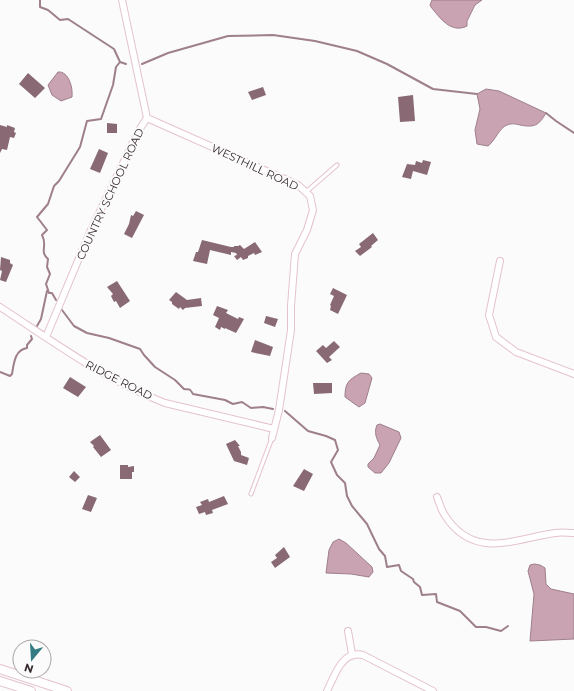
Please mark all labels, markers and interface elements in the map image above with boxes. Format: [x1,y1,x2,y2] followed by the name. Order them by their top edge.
[73,126,147,262] street label: COUNTRY SCHOOL ROAD
[209,141,301,193] street label: WESTHILL ROAD
[83,357,155,403] street label: RIDGE ROAD
[12,639,52,679] north arrow
[23,660,35,677] text: N

